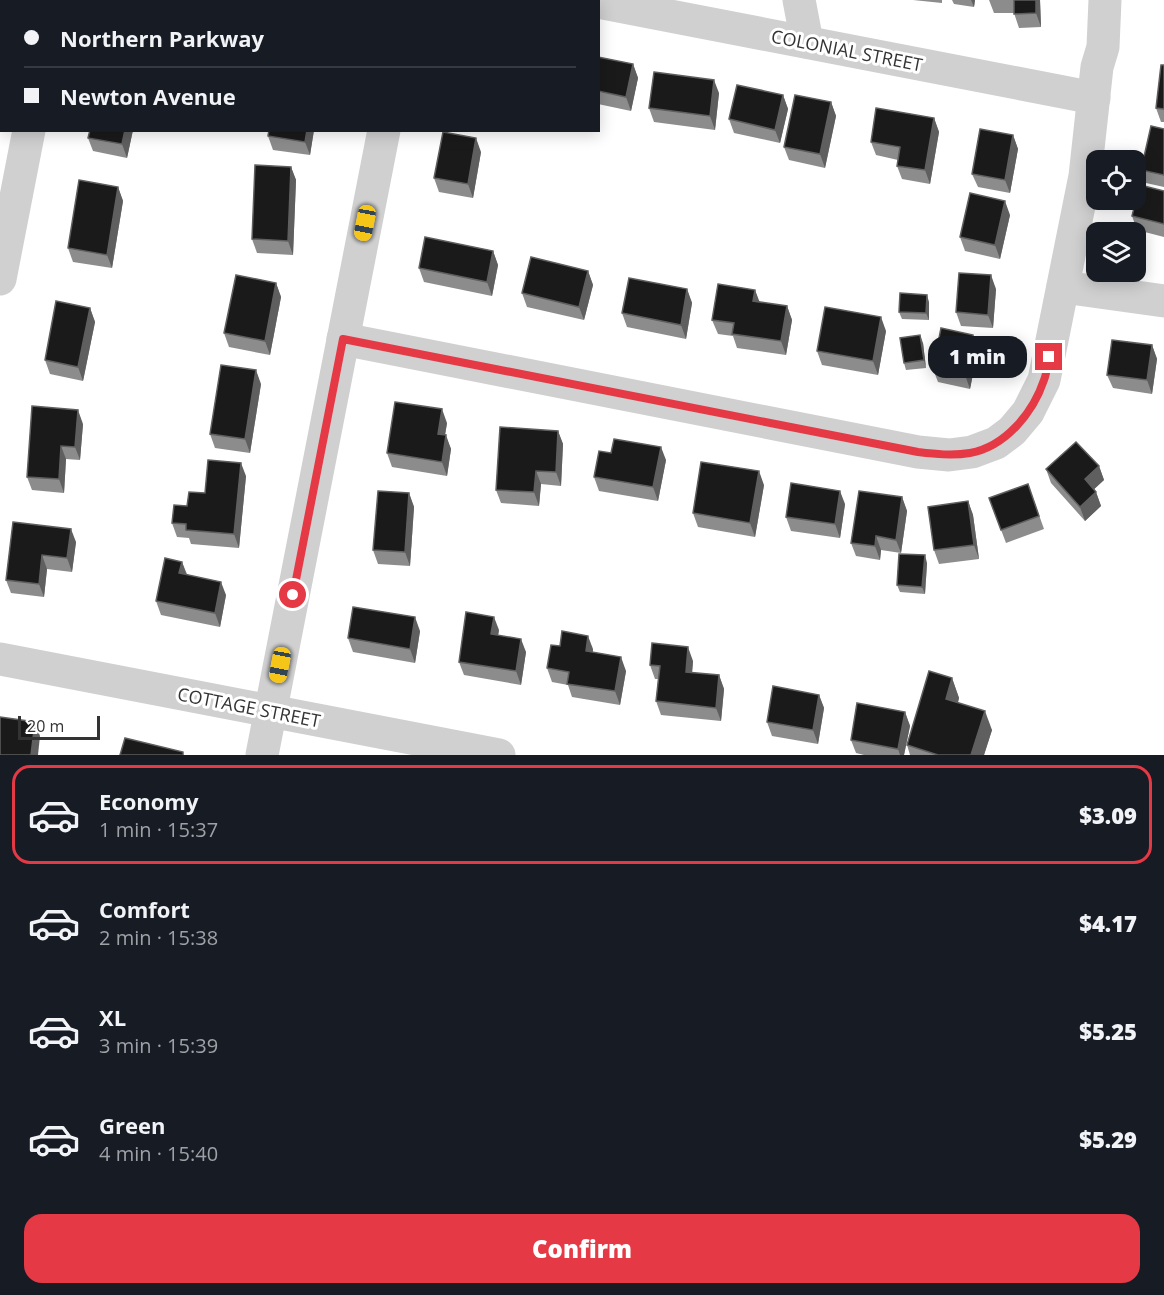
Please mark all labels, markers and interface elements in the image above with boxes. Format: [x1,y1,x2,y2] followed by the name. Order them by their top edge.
[60,23,264,53] text: Northern Parkway
[769,24,925,76] street label: COLONIAL STREET
[60,81,236,111] text: Newton Avenue
[1086,150,1146,282] map controls
[1086,150,1146,210] button: locate
[353,204,377,242] car
[1086,222,1146,282] button: layers
[929,336,1028,378] callout: 1 min
[949,343,1006,370] text: 1 min
[1035,343,1062,370] route end
[279,581,306,608] route start
[268,646,292,684] car
[175,681,323,733] street label: COTTAGE STREET
[18,713,100,740] scale bar
[27,715,64,737] text: 20 m
[99,786,198,816] text: Economy
[27,788,81,842] icon: car
[1079,800,1137,830] text: $3.09
[99,816,218,843] text: 1 min · 15:37
[99,894,190,924] text: Comfort
[27,896,81,950] icon: car
[1079,908,1137,938] text: $4.17
[99,924,218,951] text: 2 min · 15:38
[99,1002,126,1032] text: XL
[27,1004,81,1058] icon: car
[1079,1016,1137,1046] text: $5.25
[99,1032,218,1059] text: 3 min · 15:39
[99,1110,165,1140] text: Green
[27,1112,81,1166] icon: car
[1079,1124,1137,1154] text: $5.29
[99,1140,218,1167] text: 4 min · 15:40
[24,1214,1140,1283] button: Confirm

